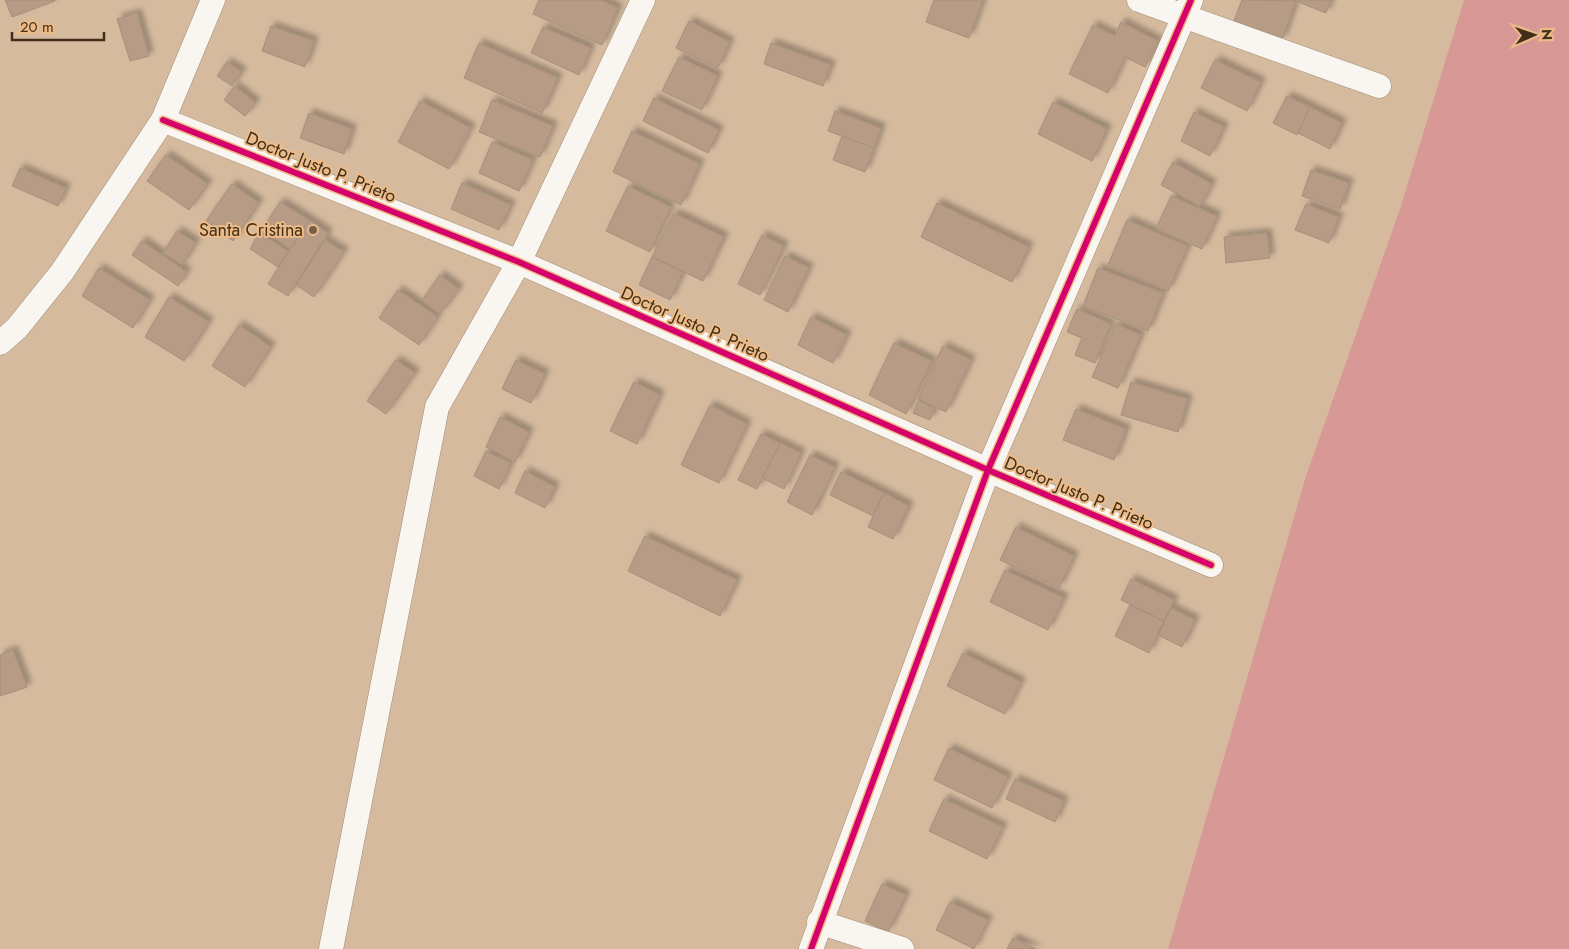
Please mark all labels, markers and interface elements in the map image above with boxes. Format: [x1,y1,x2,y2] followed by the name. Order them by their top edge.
[12,10,105,42] scale bar
[1509,10,1559,60] north arrow
[20,16,54,38] text: 20 m
[1537,29,1557,40] text: N
[242,125,400,209] street label: Doctor Justo P. Prieto
[199,217,303,243] place label: Santa Cristina
[307,224,319,236] marker: Santa Cristina
[617,280,774,369] street label: Doctor Justo P. Prieto
[1000,450,1158,536] street label: Doctor Justo P. Prieto

